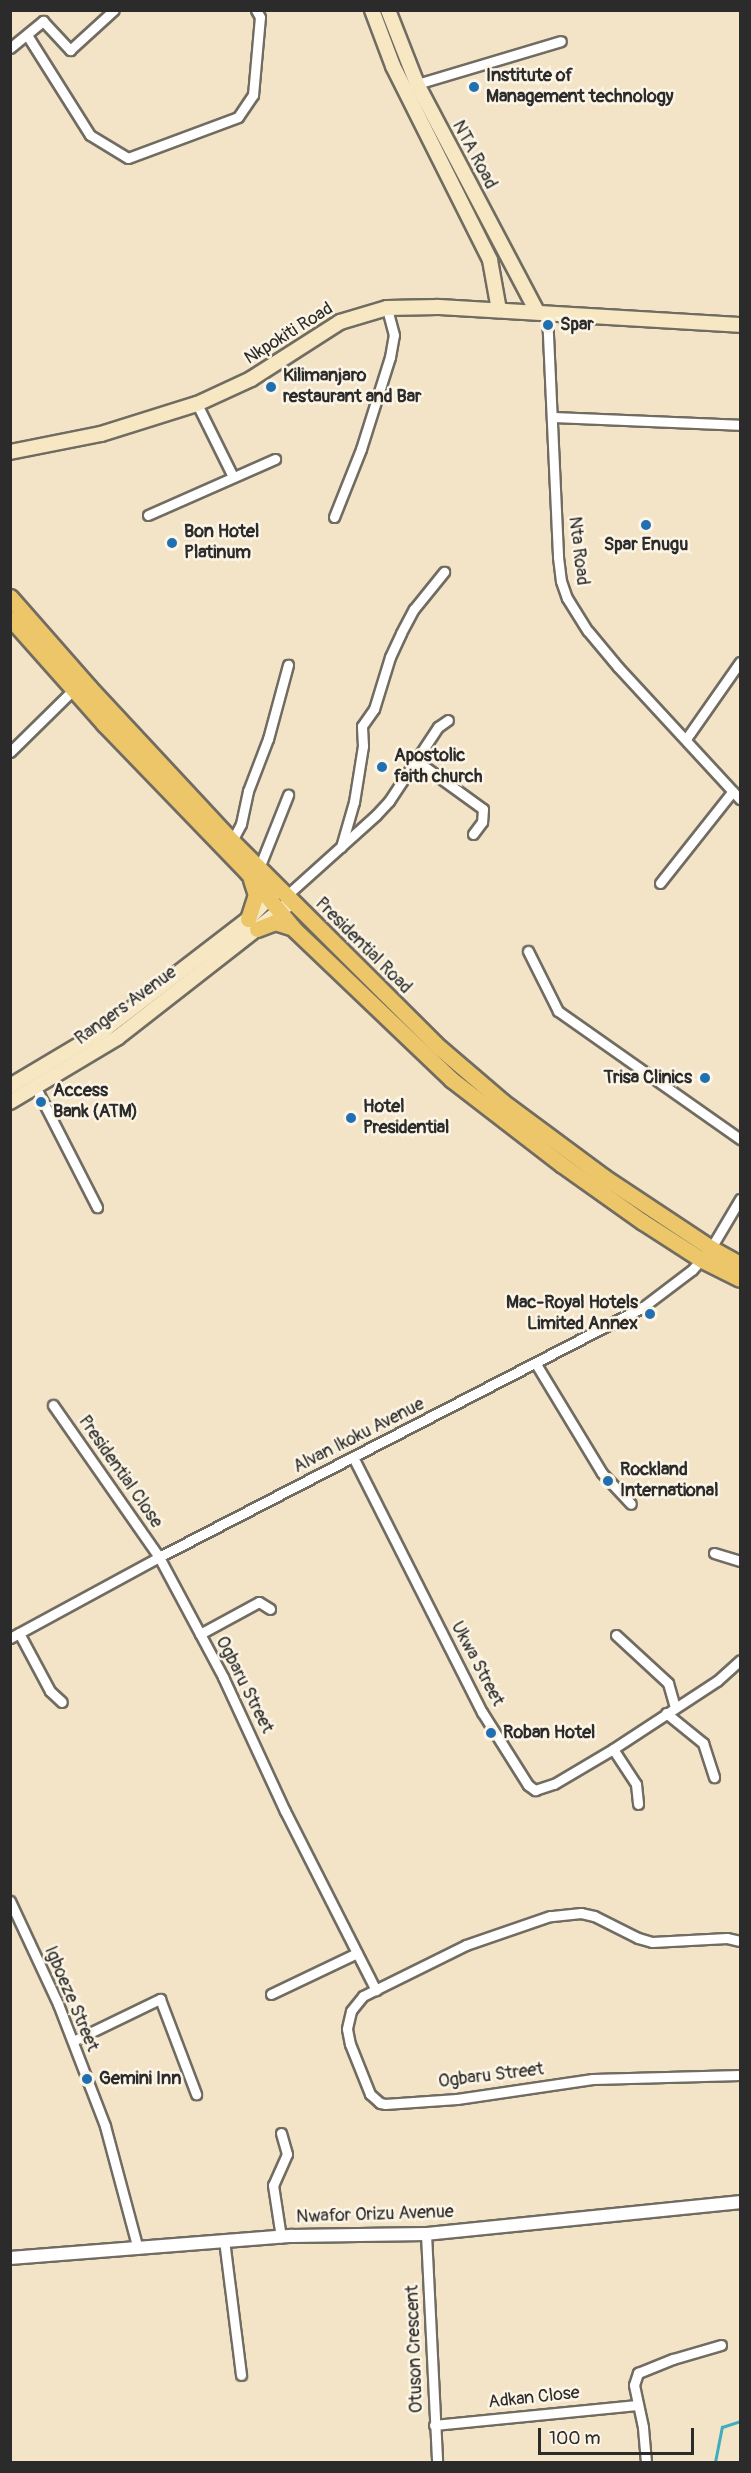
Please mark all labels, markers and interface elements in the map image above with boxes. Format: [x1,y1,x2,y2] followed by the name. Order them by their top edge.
[486,66,673,109] place label: Institute of Management technology
[467,80,481,94] marker: Institute of Management technology
[447,117,501,193] street label: NTA Road
[241,298,337,370] street label: Nkpokiti Road
[560,314,594,336] place label: Spar
[541,318,555,332] marker: Spar
[283,366,421,409] place label: Kilimanjaro restaurant and Bar
[264,380,278,394] marker: Kilimanjaro restaurant and Bar
[563,515,593,587] street label: Nta Road
[639,518,653,532] marker: Spar Enugu
[184,522,259,564] place label: Bon Hotel Platinum
[604,534,688,556] place label: Spar Enugu
[165,536,179,550] marker: Bon Hotel Platinum
[394,746,482,789] place label: Apostolic faith church
[375,760,389,774] marker: Apostolic faith church
[310,893,416,999] street label: Presidential Road
[71,962,181,1050] street label: Rangers Avenue
[604,1067,692,1089] place label: Trisa Clinics
[696,1069,714,1087] marker: Trisa Clinics
[53,1081,138,1124] place label: Access Bank (ATM)
[34,1095,48,1109] marker: Access Bank (ATM)
[363,1097,449,1140] place label: Hotel Presidential
[344,1111,358,1125] marker: Hotel Presidential
[506,1293,638,1336] place label: Mac-Royal Hotels Limited Annex
[643,1307,657,1321] marker: Mac-Royal Hotels Limited Annex
[290,1394,428,1478] street label: Alvan Ikoku Avenue
[73,1412,167,1532] street label: Presidential Close
[620,1460,718,1502] place label: Rockland International
[601,1474,615,1488] marker: Rockland International
[446,1618,508,1710] street label: Ukwa Street
[210,1633,278,1737] street label: Ogbaru Street
[503,1722,595,1744] place label: Roban Hotel
[484,1726,498,1740] marker: Roban Hotel
[39,1943,103,2055] street label: Igboeze Street
[437,2059,545,2093] street label: Ogbaru Street
[99,2068,181,2090] place label: Gemini Inn
[80,2072,94,2086] marker: Gemini Inn
[296,2201,454,2229] street label: Nwafor Orizu Avenue
[402,2284,428,2414] street label: Otuson Crescent
[487,2382,581,2414] street label: Adkan Close
[541,2416,697,2454] scale bar
[549,2427,601,2450] text: 100 m

